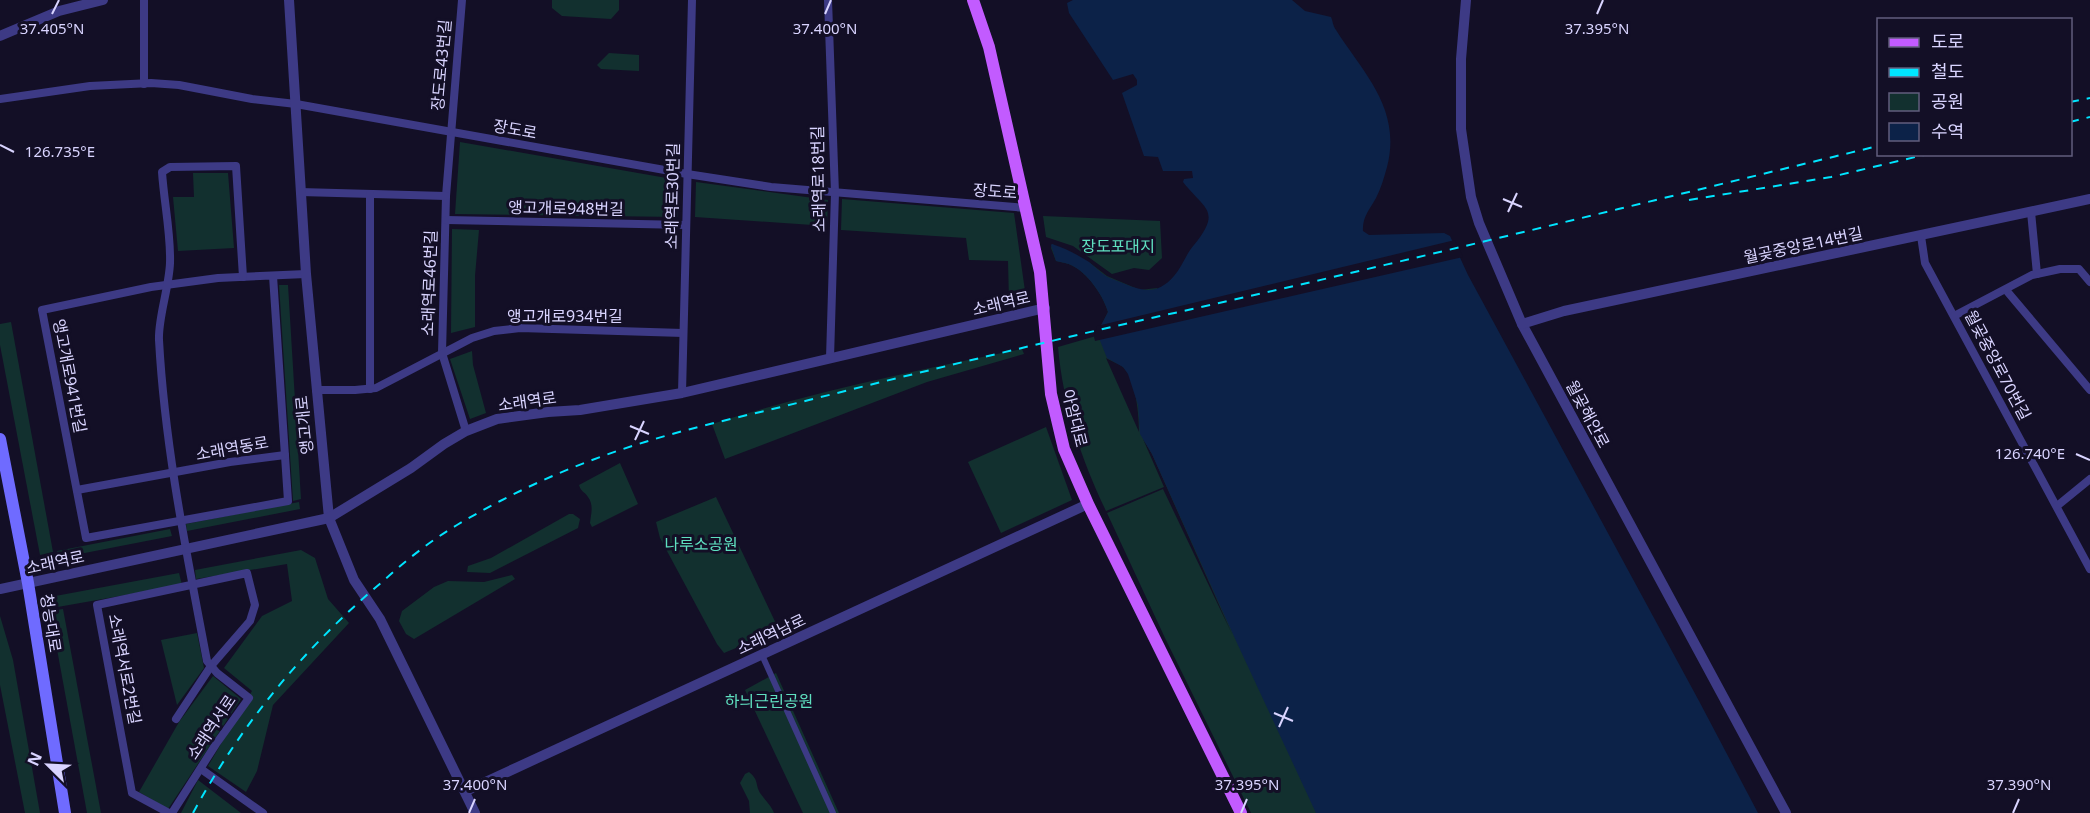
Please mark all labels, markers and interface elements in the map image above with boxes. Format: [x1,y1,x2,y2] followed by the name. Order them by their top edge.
[20,18,84,38] text: 37.405°N
[426,18,456,112] street label: 장도로43번길
[793,18,857,38] text: 37.400°N
[1565,18,1629,38] text: 37.395°N
[1877,18,2072,156] legend
[1931,29,1964,53] text: 도로
[1931,59,1964,83] text: 철도
[1931,89,1964,113] text: 공원
[491,114,539,144] street label: 장도로
[1931,119,1964,143] text: 수역
[806,126,830,232] street label: 소래역로18번길
[25,141,95,161] text: 126.735°E
[660,143,684,249] street label: 소래역로30번길
[972,178,1018,204] street label: 장도로
[508,196,624,220] street label: 앵고개로948번길
[1741,222,1865,268] street label: 월곶중앙로14번길
[416,229,442,337] street label: 소래역로46번길
[1081,235,1155,257] park label: 장도포대지
[970,286,1032,320] street label: 소래역로
[507,305,623,327] street label: 앵고개로934번길
[1960,306,2036,424] street label: 월곶중앙로70번길
[48,317,92,435] street label: 앵고개로941번길
[1561,376,1615,452] street label: 월곶해안로
[496,386,558,416] street label: 소래역로
[1057,387,1093,449] street label: 아암대로
[290,394,318,455] street label: 앵고개로
[194,431,270,465] street label: 소래역동로
[1995,443,2065,463] text: 126.740°E
[664,533,738,555] park label: 나루소공원
[24,545,86,579] street label: 소래역로
[36,592,67,654] street label: 청능대로
[733,608,809,660] street label: 소래역남로
[103,612,147,726] street label: 소래역서로2번길
[181,690,241,764] street label: 소래역서로
[725,690,813,712] park label: 하늬근린공원
[18,735,78,795] north arrow
[22,748,47,769] text: N
[443,774,507,794] text: 37.400°N
[1215,774,1279,794] text: 37.395°N
[1987,774,2051,794] text: 37.390°N

